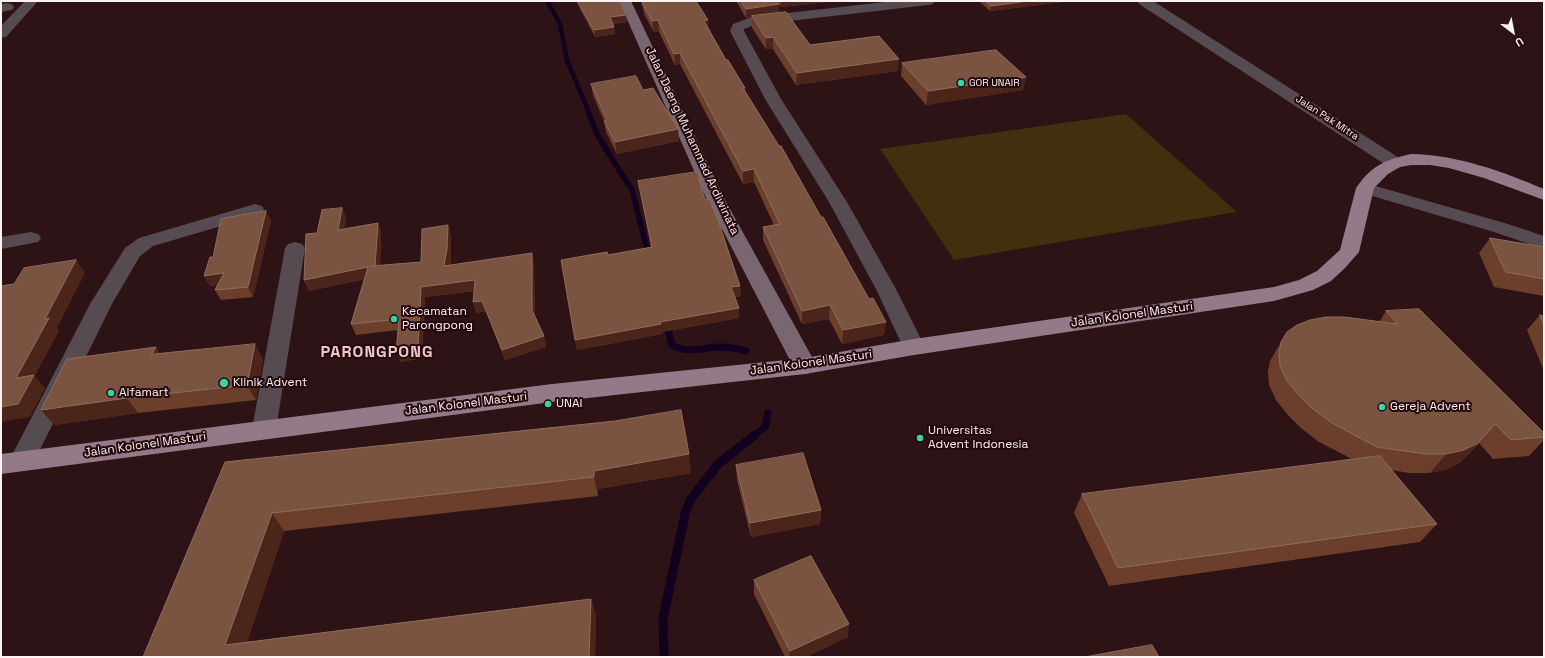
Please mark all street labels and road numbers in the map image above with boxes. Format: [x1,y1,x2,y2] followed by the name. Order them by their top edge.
[642,45,742,237] street label: Jalan Daeng Muhammad Ardiwinata
[1293,93,1361,143] street label: Jalan Pak Mitra
[1070,299,1194,331] street label: Jalan Kolonel Masturi
[749,347,873,379] street label: Jalan Kolonel Masturi
[404,389,528,419] street label: Jalan Kolonel Masturi
[83,429,207,461] street label: Jalan Kolonel Masturi

